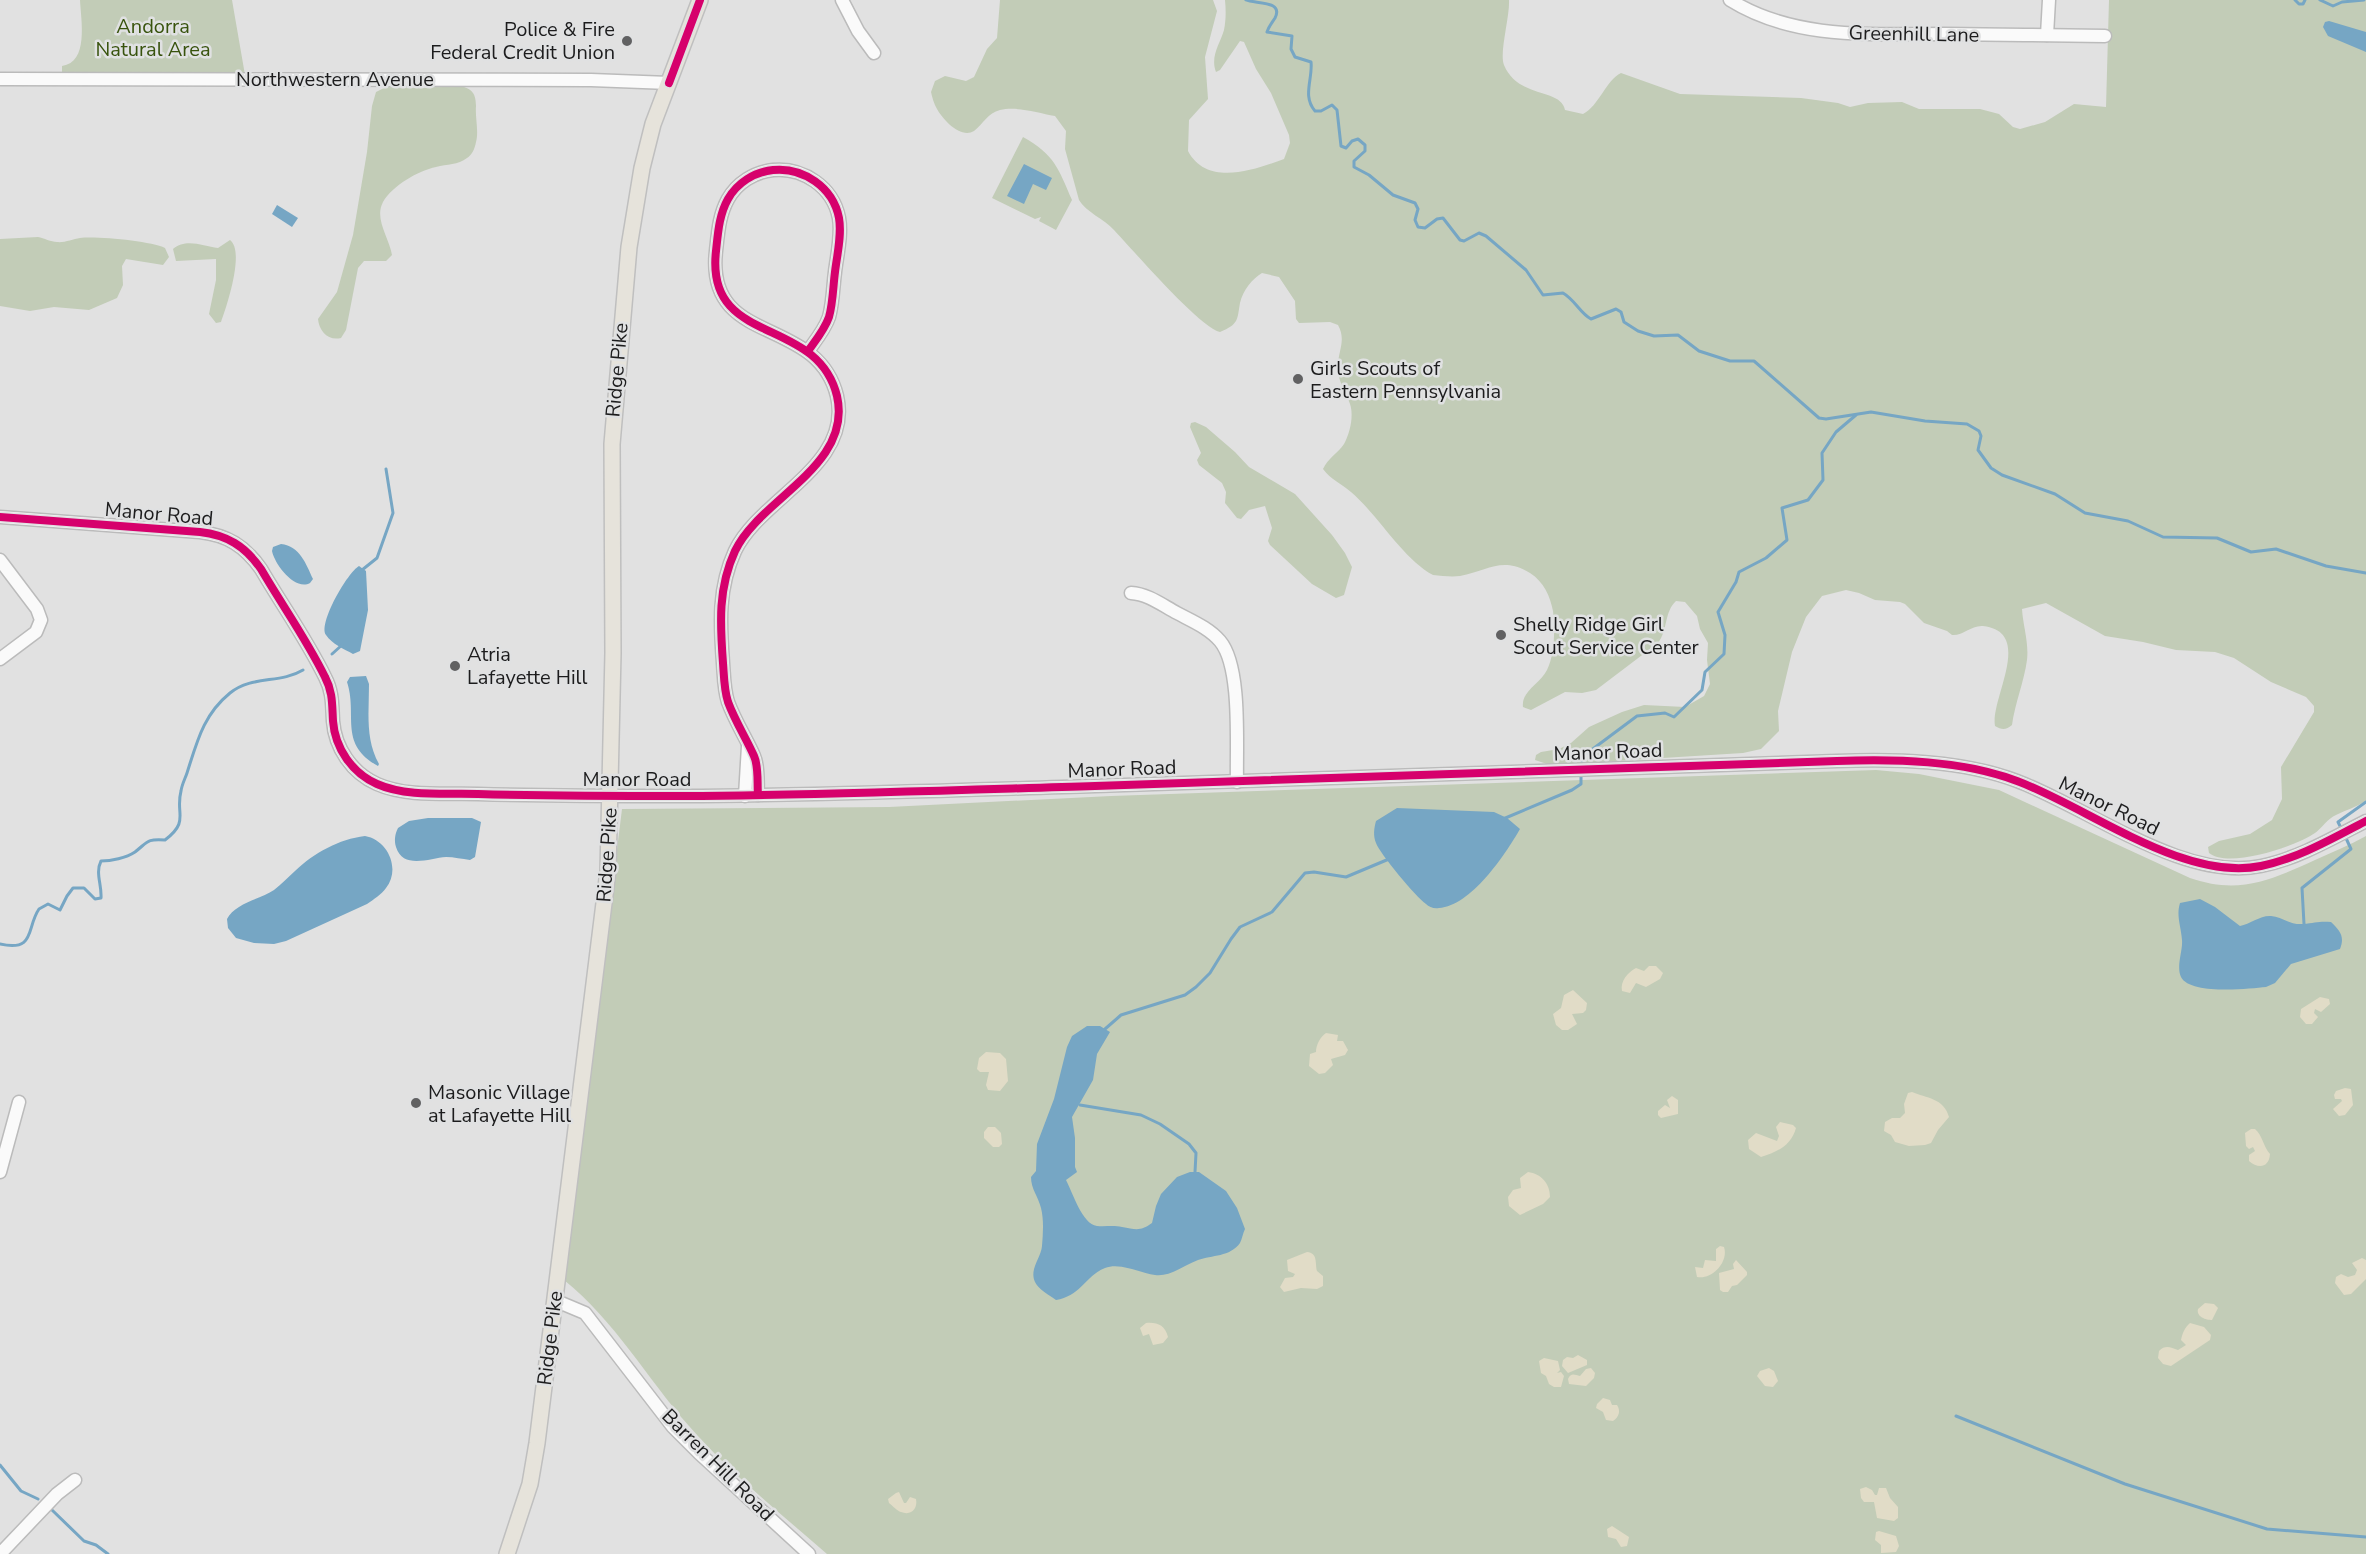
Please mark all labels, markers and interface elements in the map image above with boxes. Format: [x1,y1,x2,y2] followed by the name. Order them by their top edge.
[95,13,211,63] park label: Andorra Natural Area
[430,16,615,66] place label: Police & Fire Federal Credit Union
[1848,19,1980,49] street label: Greenhill Lane
[620,34,634,48] marker: Police & Fire Federal Credit Union
[236,66,434,93] street label: Northwestern Avenue
[599,322,635,418] street label: Ridge Pike
[1310,355,1501,405] place label: Girls Scouts of Eastern Pennsylvania
[1291,372,1305,386] marker: Girls Scouts of Eastern Pennsylvania
[104,496,214,532] street label: Manor Road
[1513,611,1699,661] place label: Shelly Ridge Girl Scout Service Center
[1494,628,1508,642] marker: Shelly Ridge Girl Scout Service Center
[467,641,587,691] place label: Atria Lafayette Hill
[448,659,462,673] marker: Atria Lafayette Hill
[1553,737,1663,767] street label: Manor Road
[1067,754,1177,784] street label: Manor Road
[582,766,692,793] street label: Manor Road
[2054,770,2164,842] street label: Manor Road
[590,807,624,903] street label: Ridge Pike
[428,1079,571,1129] place label: Masonic Village at Lafayette Hill
[409,1096,423,1110] marker: Masonic Village at Lafayette Hill
[531,1289,569,1387] street label: Ridge Pike
[656,1403,780,1527] street label: Barren Hill Road

